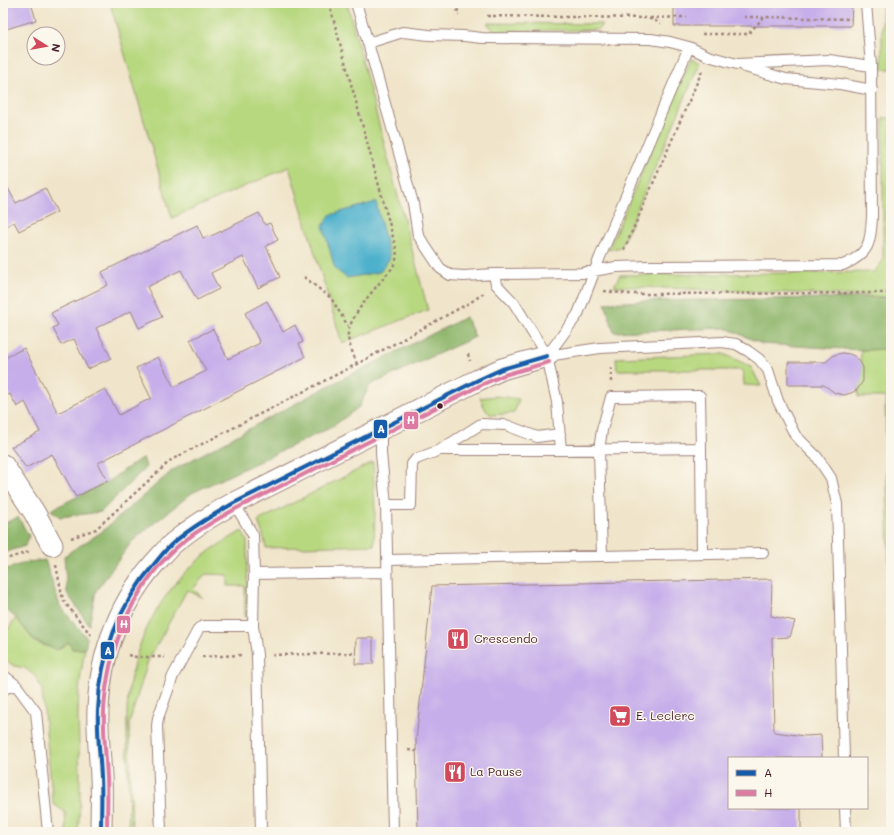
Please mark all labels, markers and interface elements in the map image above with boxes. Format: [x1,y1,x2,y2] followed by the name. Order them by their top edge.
[26,26,66,66] north arrow
[48,42,64,54] text: N
[435,401,445,411] unlabelled marker
[403,411,419,430] line badge: H
[407,412,416,427] text: H
[373,419,388,439] line badge: A
[377,421,385,436] text: A
[116,615,131,634] line badge: H
[120,616,129,631] text: H
[445,626,471,652] restaurant icon: Crescendo
[474,630,538,646] place label: Crescendo
[100,641,115,660] line badge: A
[104,643,112,658] text: A
[607,703,633,729] supermarket icon: E. Leclerc
[636,707,695,723] place label: E. Leclerc
[728,757,868,809] legend
[442,759,468,785] restaurant icon: La Pause
[470,763,522,779] place label: La Pause
[764,764,772,780] text: A
[764,784,773,800] text: H

